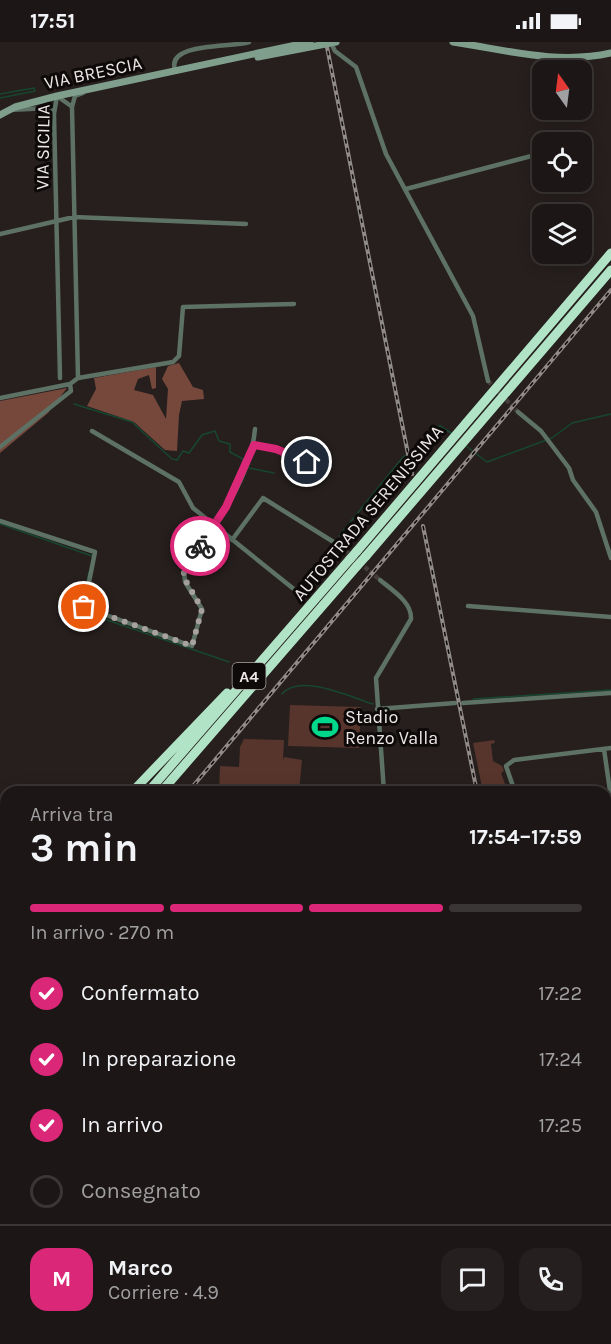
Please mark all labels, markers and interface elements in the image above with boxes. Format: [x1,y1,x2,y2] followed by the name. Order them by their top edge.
[30,8,75,34] text: 17:51
[42,52,144,94] street label: VIA BRESCIA
[532,60,592,120] north arrow
[532,60,592,264] map controls
[31,104,55,190] street label: VIA SICILIA
[532,132,592,192] button: locate
[532,204,592,264] button: layers
[288,421,448,605] street label: AUTOSTRADA SERENISSIMA
[281,436,332,487] pin
[290,445,323,478] icon: home
[170,516,230,576] courier
[184,530,217,563] icon: bike
[58,581,109,632] pin
[67,590,100,623] icon: bag
[232,663,266,689] road number: A4
[345,706,438,749] place label: Stadio Renzo Valla
[310,712,340,742] sports icon: Stadio Renzo Valla
[30,803,113,826] text: Arriva tra
[469,824,582,850] text: 17:54–17:59
[30,825,138,871] text: 3 min
[30,921,174,944] text: In arrivo · 270 m
[30,977,63,1010] icon: check
[81,980,200,1006] text: Confermato
[538,982,582,1005] text: 17:22
[30,1043,63,1076] icon: check
[81,1046,236,1072] text: In preparazione
[539,1048,582,1071] text: 17:24
[30,1109,63,1142] icon: check
[81,1112,163,1138] text: In arrivo
[539,1114,582,1137] text: 17:25
[81,1178,201,1204] text: Consegnato
[441,1248,504,1311] button: chat
[519,1248,582,1311] button: phone
[108,1255,173,1281] text: Marco
[52,1266,71,1292] text: M
[108,1281,219,1304] text: Corriere · 4.9

